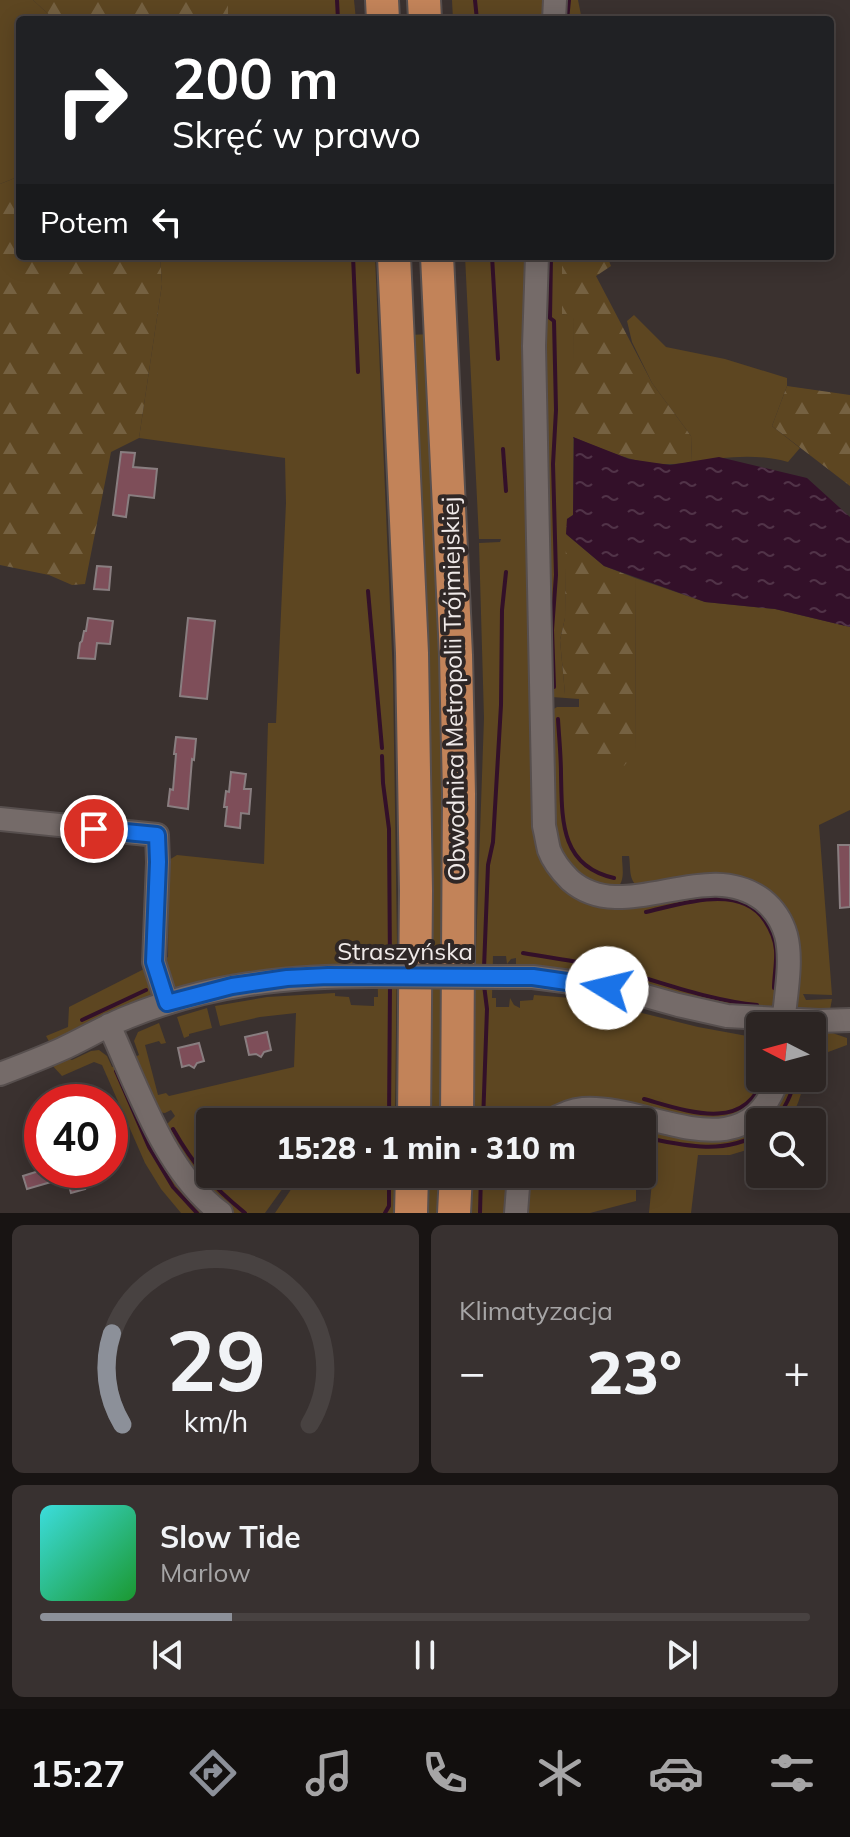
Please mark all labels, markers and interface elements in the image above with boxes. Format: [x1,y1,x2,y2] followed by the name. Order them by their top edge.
[172,43,339,113] text: 200 m
[40,48,144,152] icon: right
[172,112,421,157] text: Skręć w prawo
[145,200,189,244] icon: left
[40,203,129,241] text: Potem
[435,497,471,881] street label: Obwodnica Metropolii Trójmiejskiej
[60,795,128,863] pin
[72,807,116,851] icon: arrive
[337,936,473,966] street label: Straszyńska
[565,946,649,1030] position arrow
[746,1012,826,1092] north arrow
[746,1012,826,1188] map controls
[24,1084,128,1188] speed limit sign: 40
[746,1108,826,1188] button: search
[276,1129,576,1167] text: 15:28 · 1 min · 310 m
[459,1294,613,1327] text: Klimatyzacja
[166,1307,265,1412] text: 29
[587,1334,682,1409] text: 23°
[459,1344,485,1399] text: −
[784,1344,810,1399] text: +
[183,1403,248,1439] text: km/h
[160,1518,301,1556] text: Slow Tide
[160,1556,251,1589] text: Marlow
[146,1633,190,1677] icon: previous
[403,1633,447,1677] icon: pause
[660,1633,704,1677] icon: next
[185,1745,241,1801] icon: directions
[301,1745,357,1801] icon: music
[417,1745,473,1801] icon: phone
[532,1745,588,1801] icon: climate
[648,1745,704,1801] icon: car
[764,1745,820,1801] icon: filters
[30,1751,125,1796] text: 15:27

